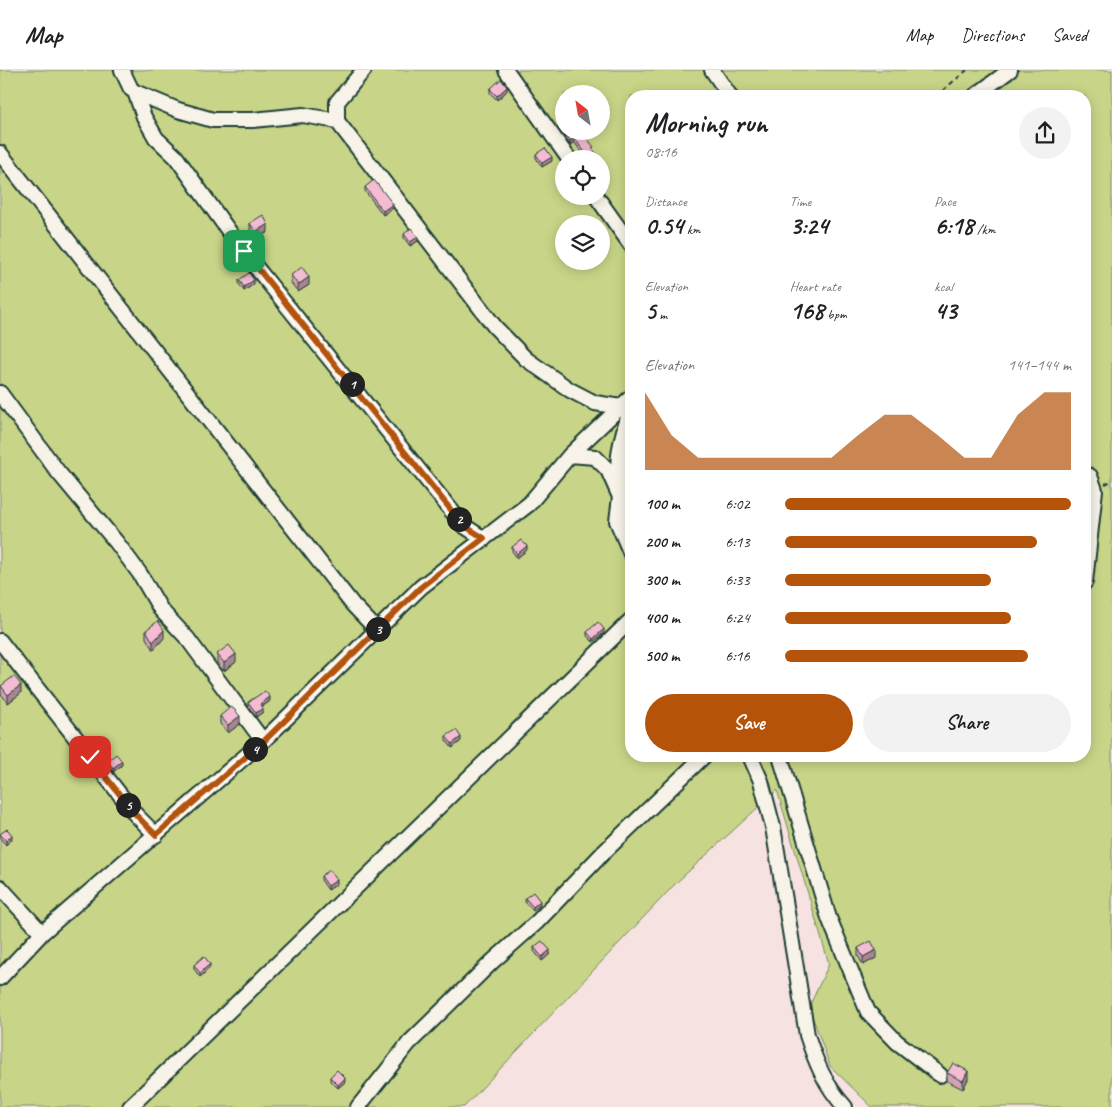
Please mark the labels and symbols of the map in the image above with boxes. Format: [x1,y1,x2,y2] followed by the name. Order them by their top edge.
[555,85,610,140] north arrow
[223,230,265,272] pin
[340,372,364,396] pin: 1
[446,506,472,532] pin: 2
[366,616,390,642] pin: 3
[69,736,111,778] pin
[242,736,268,762] pin: 4
[116,792,140,818] pin: 5

